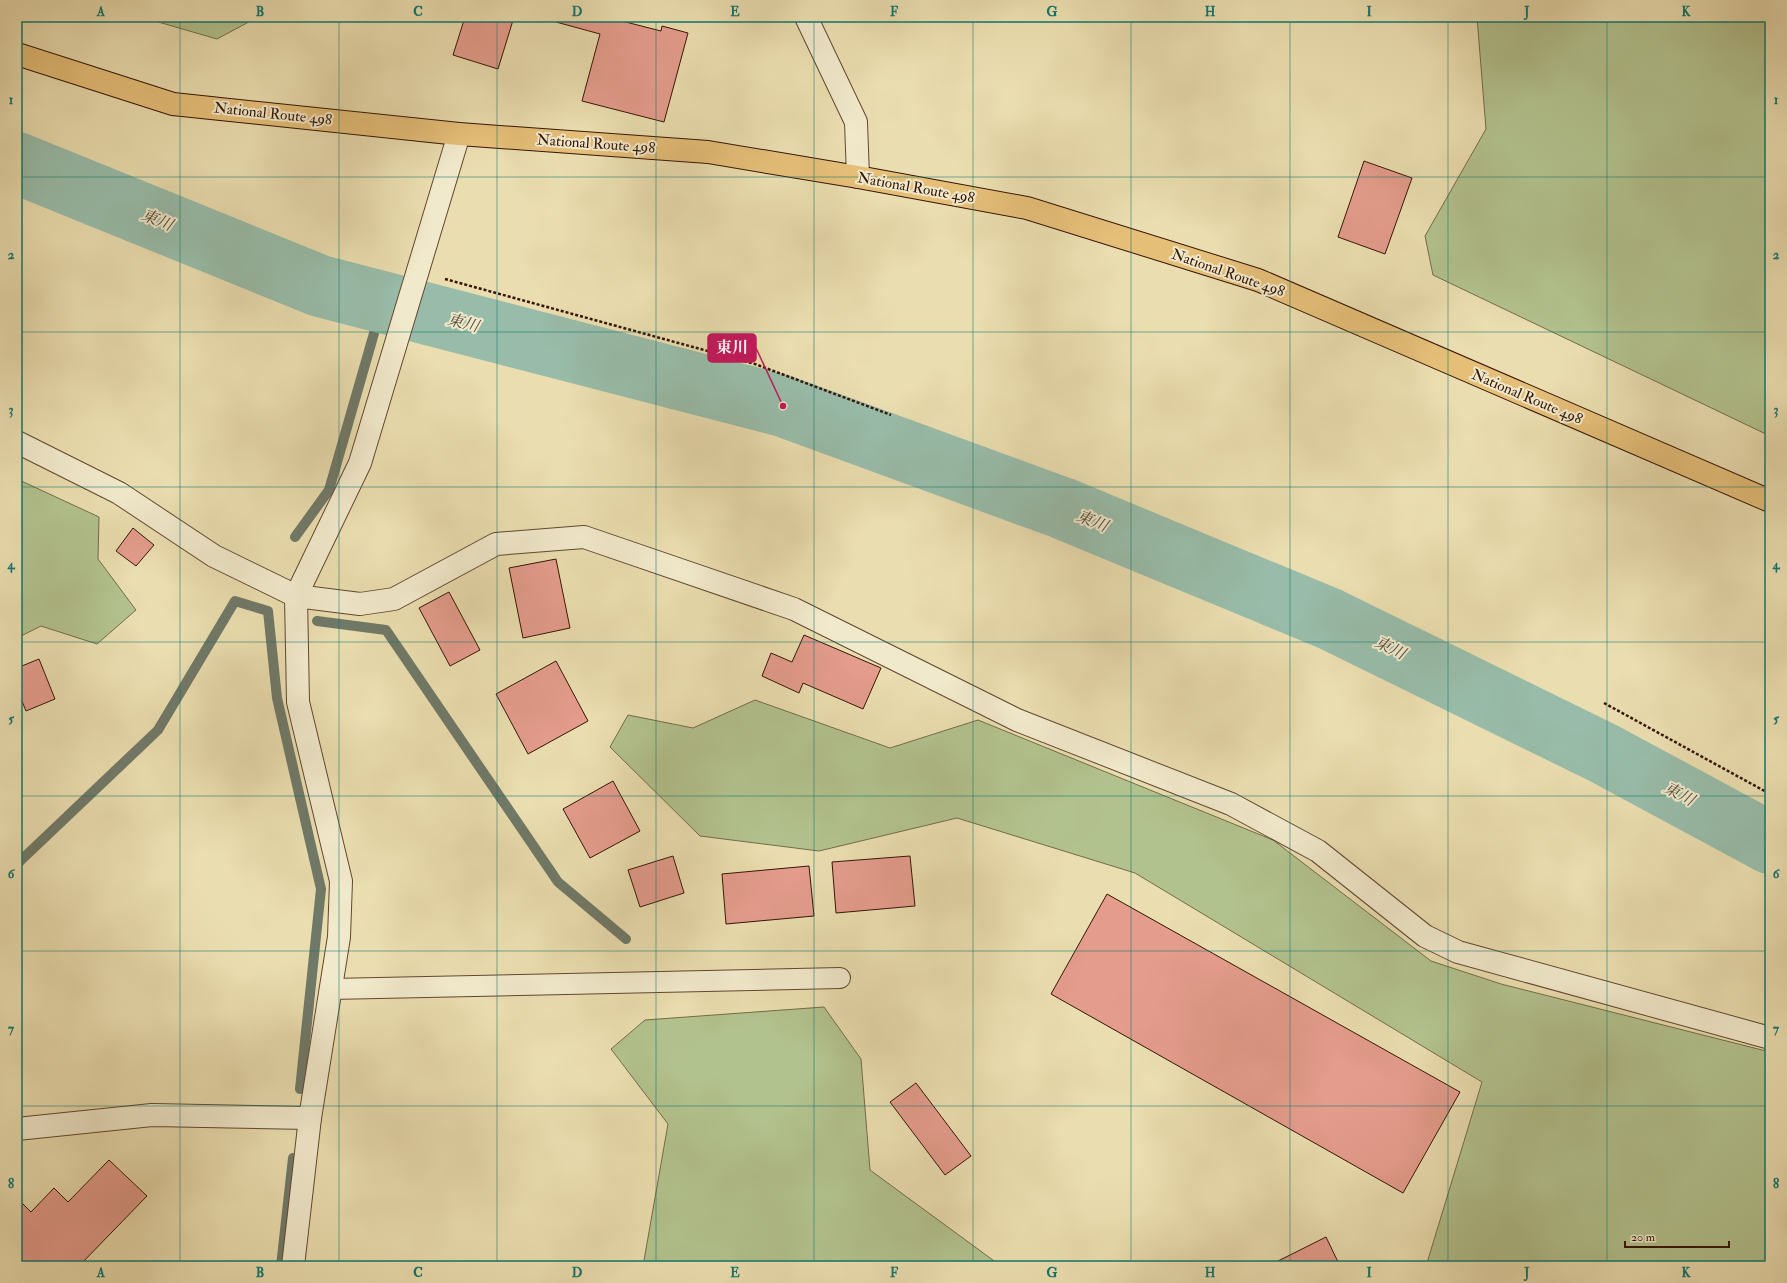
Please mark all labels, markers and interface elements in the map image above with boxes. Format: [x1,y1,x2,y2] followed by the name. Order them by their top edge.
[96,4,106,20] text: A
[256,4,264,20] text: B
[413,4,423,20] text: C
[572,4,583,20] text: D
[730,4,740,20] text: E
[890,4,899,20] text: F
[1047,4,1058,20] text: G
[1205,4,1216,20] text: H
[1366,4,1372,20] text: I
[1523,4,1530,21] text: J
[1681,4,1691,20] text: K
[9,92,14,108] text: 1
[1774,92,1779,108] text: 1
[213,98,333,130] street label: National Route 498
[536,130,656,158] street label: National Route 498
[856,168,976,208] street label: National Route 498
[138,205,177,236] water label: 東川
[1169,245,1287,301] street label: National Route 498
[8,247,15,263] text: 2
[1773,247,1780,263] text: 2
[445,309,483,337] water label: 東川
[708,334,756,362] callout: 東川
[716,338,748,358] text: 東川
[1469,365,1585,429] street label: National Route 498
[9,402,14,418] text: 3
[1774,402,1779,418] text: 3
[1073,506,1112,537] water label: 東川
[6,557,15,573] text: 4
[1771,557,1780,573] text: 4
[1371,632,1411,665] water label: 東川
[8,711,14,727] text: 5
[1773,711,1779,727] text: 5
[1660,778,1700,811] water label: 東川
[8,866,16,882] text: 6
[1773,866,1781,882] text: 6
[8,1021,15,1037] text: 7
[1773,1021,1780,1037] text: 7
[8,1176,14,1192] text: 8
[1773,1176,1779,1192] text: 8
[1625,1223,1729,1249] scale bar
[1631,1230,1656,1245] text: 20 m
[96,1265,106,1281] text: A
[256,1265,264,1281] text: B
[413,1265,423,1281] text: C
[572,1265,583,1281] text: D
[730,1265,740,1281] text: E
[890,1265,899,1281] text: F
[1047,1265,1058,1281] text: G
[1205,1265,1216,1281] text: H
[1366,1265,1372,1281] text: I
[1523,1265,1530,1282] text: J
[1681,1265,1691,1281] text: K

